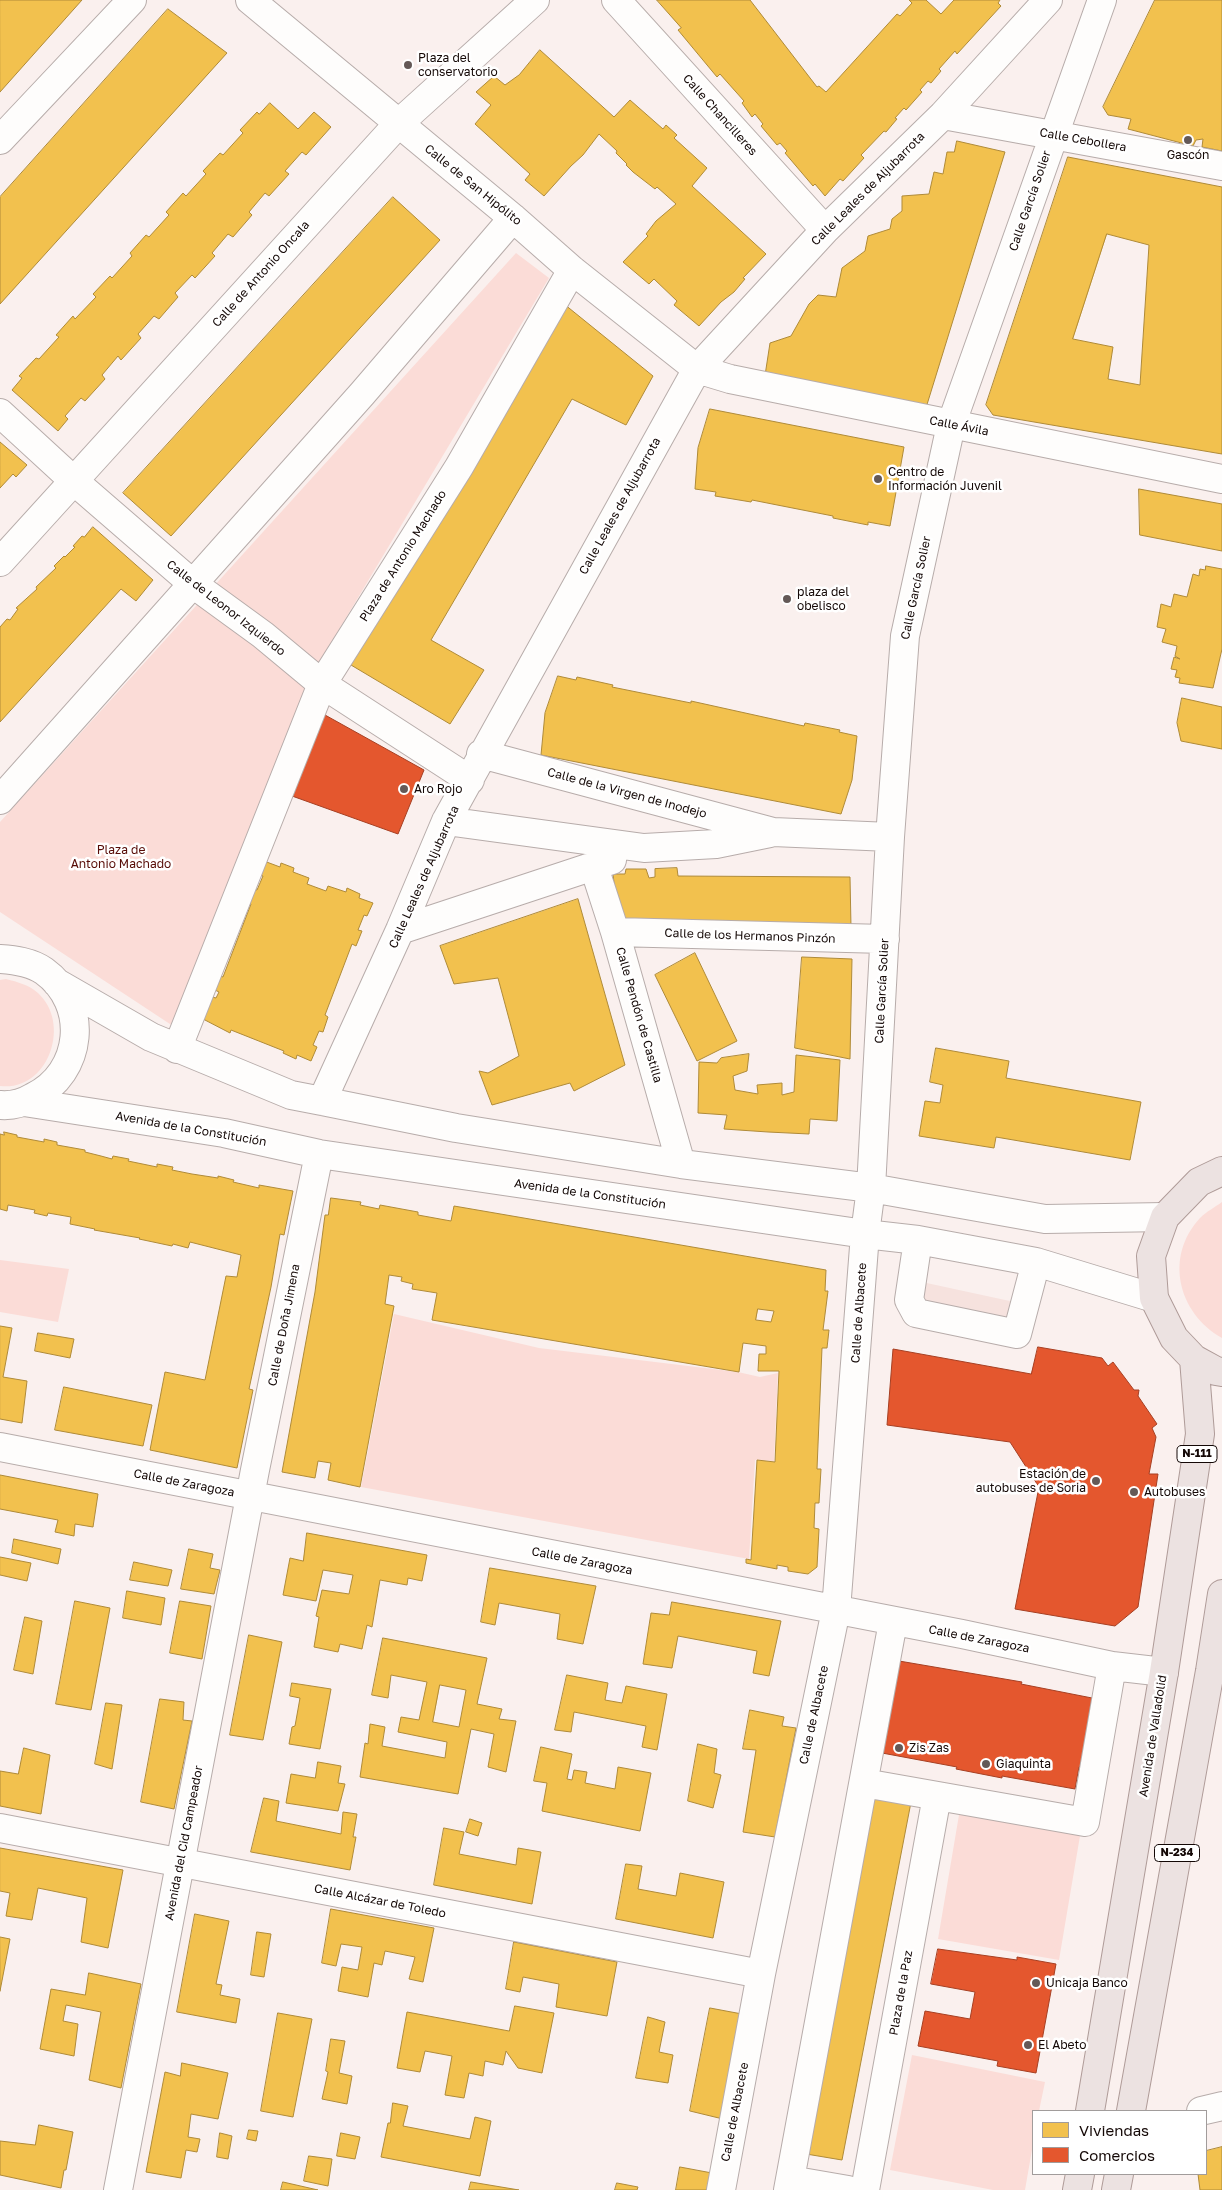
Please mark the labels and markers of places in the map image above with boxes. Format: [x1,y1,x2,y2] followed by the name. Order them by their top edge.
[418,51,498,79] place label: Plaza del conservatorio
[402,59,414,71] marker: Plaza del conservatorio
[1182,134,1194,146] marker: Gascón
[1167,148,1209,162] place label: Gascón
[888,465,1002,493] place label: Centro de Información Juvenil
[872,473,884,485] marker: Centro de Información Juvenil
[797,585,849,613] place label: plaza del obelisco
[781,593,793,605] marker: plaza del obelisco
[414,782,462,796] place label: Aro Rojo
[398,783,410,795] marker: Aro Rojo
[976,1467,1086,1495] place label: Estación de autobuses de Soria
[1090,1475,1102,1487] marker: Estación de autobuses de Soria
[1144,1485,1205,1499] place label: Autobuses
[1128,1486,1140,1498] marker: Autobuses
[909,1741,949,1755] place label: Zis Zas
[893,1742,905,1754] marker: Zis Zas
[996,1757,1051,1771] place label: Giaquinta
[980,1758,992,1770] marker: Giaquinta
[1046,1976,1128,1990] place label: Unicaja Banco
[1030,1977,1042,1989] marker: Unicaja Banco
[1038,2038,1087,2052] place label: El Abeto
[1022,2039,1034,2051] marker: El Abeto

